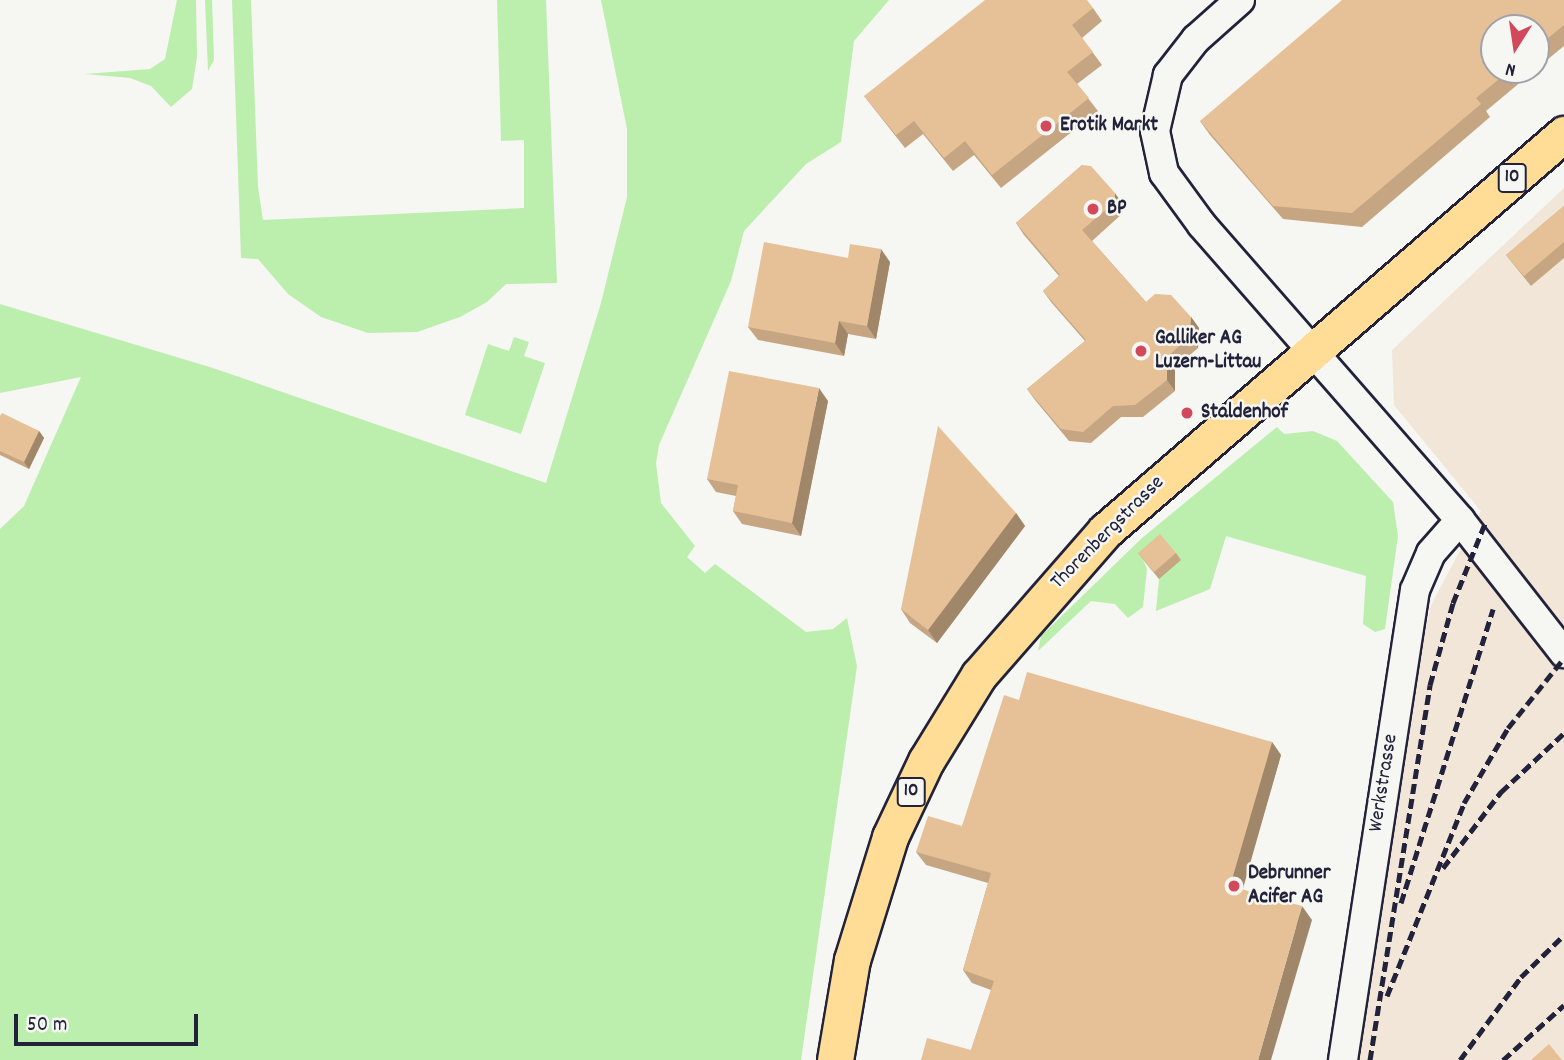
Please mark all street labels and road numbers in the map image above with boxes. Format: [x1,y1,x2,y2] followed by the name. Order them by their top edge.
[1496,162,1528,194] road number: 10
[1046,471,1170,595] street label: Thorenbergstrasse
[1364,732,1404,834] street label: Werkstrasse
[895,776,927,807] road number: 10

